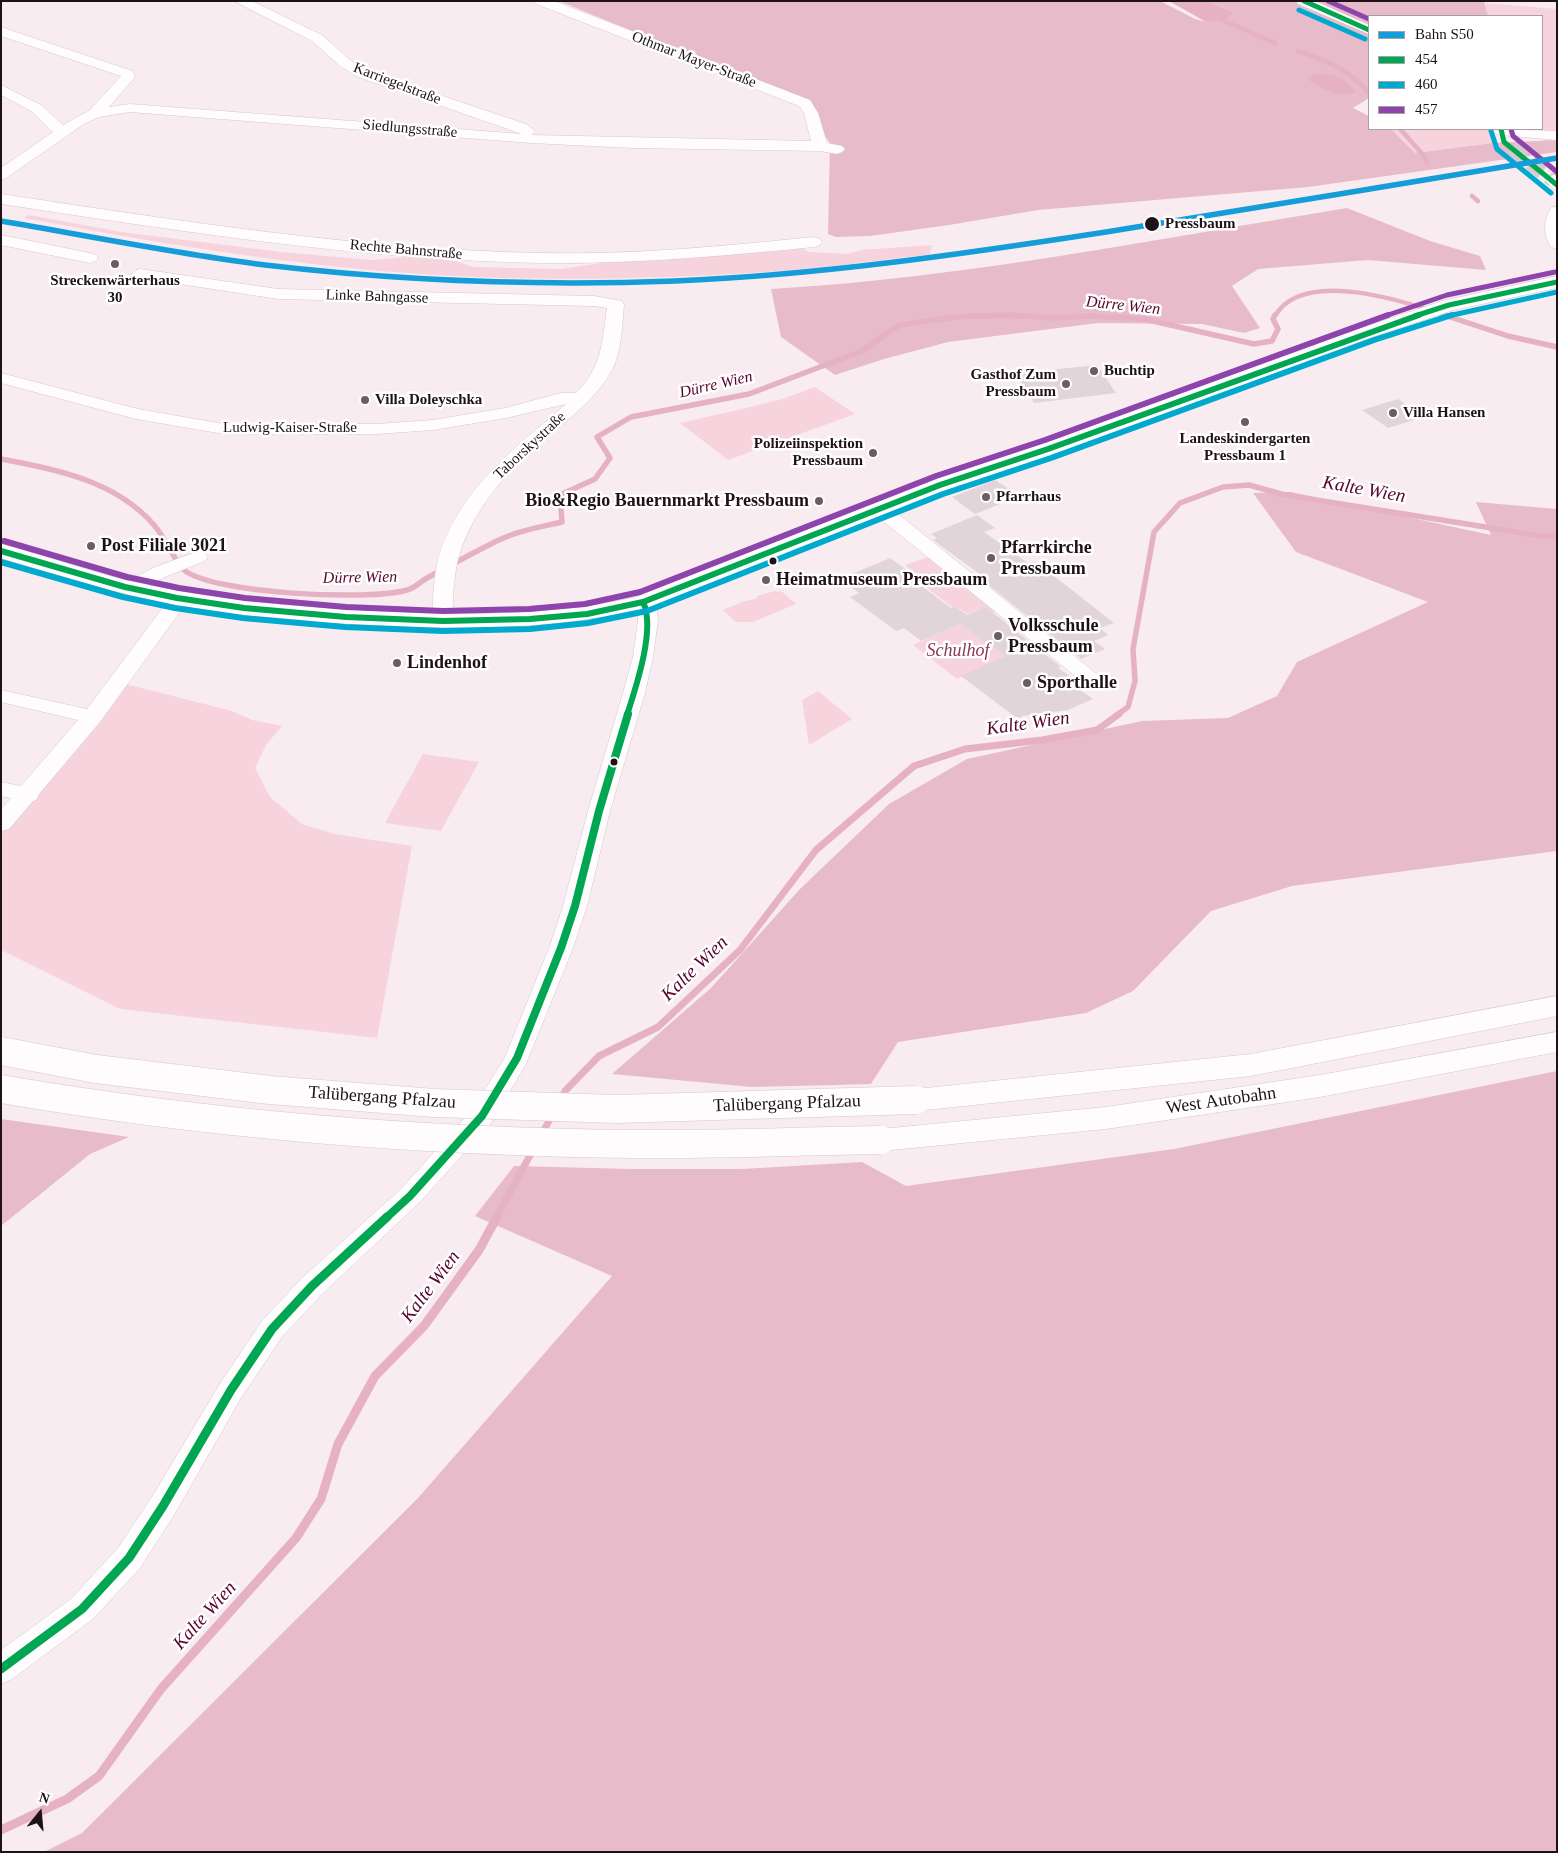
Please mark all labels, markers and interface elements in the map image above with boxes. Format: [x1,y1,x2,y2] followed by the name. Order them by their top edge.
[1368,15,1543,130] legend
[1415,26,1474,42] text: Bahn S50
[629,28,759,92] street label: Othmar Mayer-Straße
[1415,51,1438,67] text: 454
[351,59,443,109] street label: Karriegelstraße
[1415,76,1438,92] text: 460
[1415,101,1438,117] text: 457
[362,116,458,142] street label: Siedlungsstraße
[1143,215,1161,233] marker: Pressbaum
[1165,215,1236,233] place label: Pressbaum
[349,236,463,264] street label: Rechte Bahnstraße
[109,258,121,270] marker: Streckenwärterhaus 30
[50,272,180,307] place label: Streckenwärterhaus 30
[325,286,429,308] street label: Linke Bahngasse
[1085,293,1161,319] water label: Dürre Wien
[1104,362,1155,380] place label: Buchtip
[1088,365,1100,377] marker: Buchtip
[971,366,1056,401] place label: Gasthof Zum Pressbaum
[678,367,754,403] water label: Dürre Wien
[1060,378,1072,390] marker: Gasthof Zum Pressbaum
[375,391,482,409] place label: Villa Doleyschka
[359,394,371,406] marker: Villa Doleyschka
[1403,404,1485,422] place label: Villa Hansen
[1387,407,1399,419] marker: Villa Hansen
[490,408,570,484] street label: Taborskystraße
[1239,416,1251,428] marker: Landeskindergarten Pressbaum 1
[223,419,357,437] street label: Ludwig-Kaiser-Straße
[1180,430,1310,465] place label: Landeskindergarten Pressbaum 1
[754,435,863,470] place label: Polizeiinspektion Pressbaum
[867,447,879,459] marker: Polizeiinspektion Pressbaum
[1321,471,1407,509] water label: Kalte Wien
[996,488,1061,506] place label: Pfarrhaus
[525,490,809,512] place label: Bio&Regio Bauernmarkt Pressbaum
[980,491,992,503] marker: Pfarrhaus
[813,495,825,507] marker: Bio&Regio Bauernmarkt Pressbaum
[101,535,227,557] place label: Post Filiale 3021
[1001,537,1092,580] place label: Pfarrkirche Pressbaum
[85,540,97,552] marker: Post Filiale 3021
[985,552,997,564] marker: Pfarrkirche Pressbaum
[768,556,778,566] unlabelled marker
[323,568,397,588] water label: Dürre Wien
[776,569,987,591] place label: Heimatmuseum Pressbaum
[760,574,772,586] marker: Heimatmuseum Pressbaum
[1008,615,1098,658] place label: Volksschule Pressbaum
[992,630,1004,642] marker: Volksschule Pressbaum
[927,640,989,662] park label: Schulhof
[407,652,487,674] place label: Lindenhof
[391,657,403,669] marker: Lindenhof
[1037,672,1117,694] place label: Sporthalle
[1021,677,1033,689] marker: Sporthalle
[985,707,1071,741] water label: Kalte Wien
[609,757,619,767] unlabelled marker
[657,932,733,1006] water label: Kalte Wien
[308,1082,456,1114] street label: Talübergang Pfalzau
[1165,1083,1277,1119] street label: West Autobahn
[713,1091,861,1117] street label: Talübergang Pfalzau
[397,1247,465,1327] water label: Kalte Wien
[168,1577,242,1655] water label: Kalte Wien
[15,1788,65,1838] north arrow
[37,1790,52,1807] text: N

